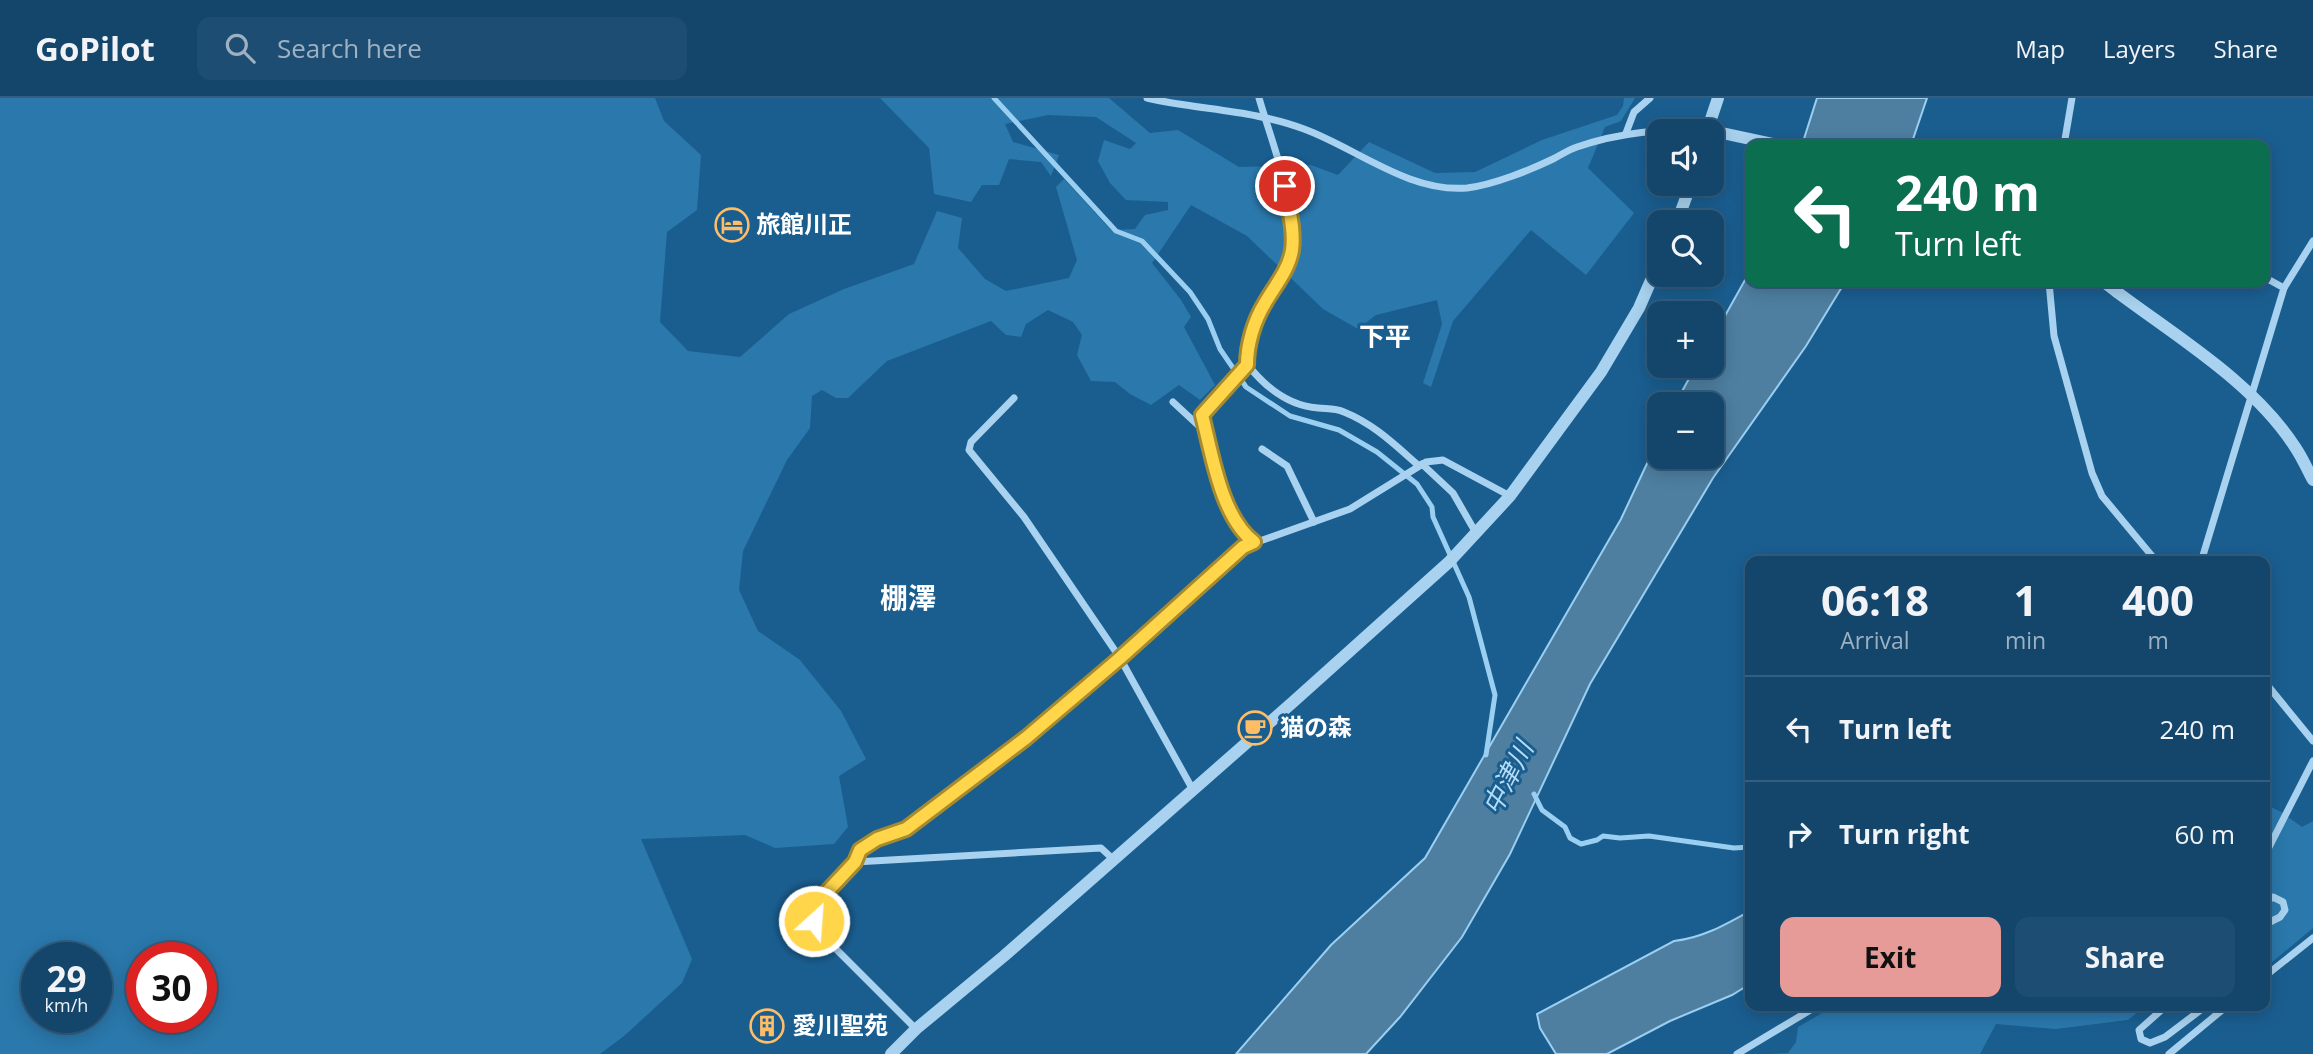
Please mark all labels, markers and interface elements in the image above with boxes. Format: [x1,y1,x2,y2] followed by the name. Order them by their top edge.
[197,17,687,80] search box
[35,26,155,71] text: GoPilot
[221,29,259,67] icon: search
[277,30,422,66] text: Search here
[2015,32,2065,65] text: Map
[2103,32,2176,65] text: Layers
[2214,32,2278,65] text: Share
[1647,119,1724,469] map controls
[1647,119,1724,196] button: sound
[1255,156,1315,216] pin
[1895,159,2040,225] text: 240 m
[1266,167,1304,205] icon: arrive
[1780,168,1871,259] icon: left
[713,206,751,244] hotel icon: 旅館川正
[756,207,852,240] place label: 旅館川正
[1647,210,1724,287] button: search
[1895,222,2021,265] text: Turn left
[1647,301,1724,378] button: +
[1359,318,1411,354] district label: 下平
[1647,392,1724,469] button: −
[1821,571,1929,628] text: 06:18
[2013,571,2038,628] text: 1
[2122,571,2194,628] text: 400
[880,578,936,616] district label: 棚澤
[1840,624,1910,656] text: Arrival
[2005,624,2046,656] text: min
[2147,624,2169,656] text: m
[1236,709,1274,747] cafe icon: 猫の森
[1280,710,1352,743] place label: 猫の森
[1780,710,1818,748] icon: left
[1839,711,1951,747] text: Turn left
[2160,711,2235,747] text: 240 m
[1473,732,1542,820] water label: 中津川
[1780,815,1818,853] icon: right
[1839,816,1970,852] text: Turn right
[2174,816,2235,852] text: 60 m
[777,884,851,958] position arrow
[1780,917,2001,997] button: Exit
[2015,917,2235,997] button: Share
[126,942,217,1033] speed limit sign: 30
[46,955,87,1002] text: 29
[45,993,88,1017] text: km/h
[748,1007,786,1045] building icon: 愛川聖苑
[792,1008,888,1041] place label: 愛川聖苑

